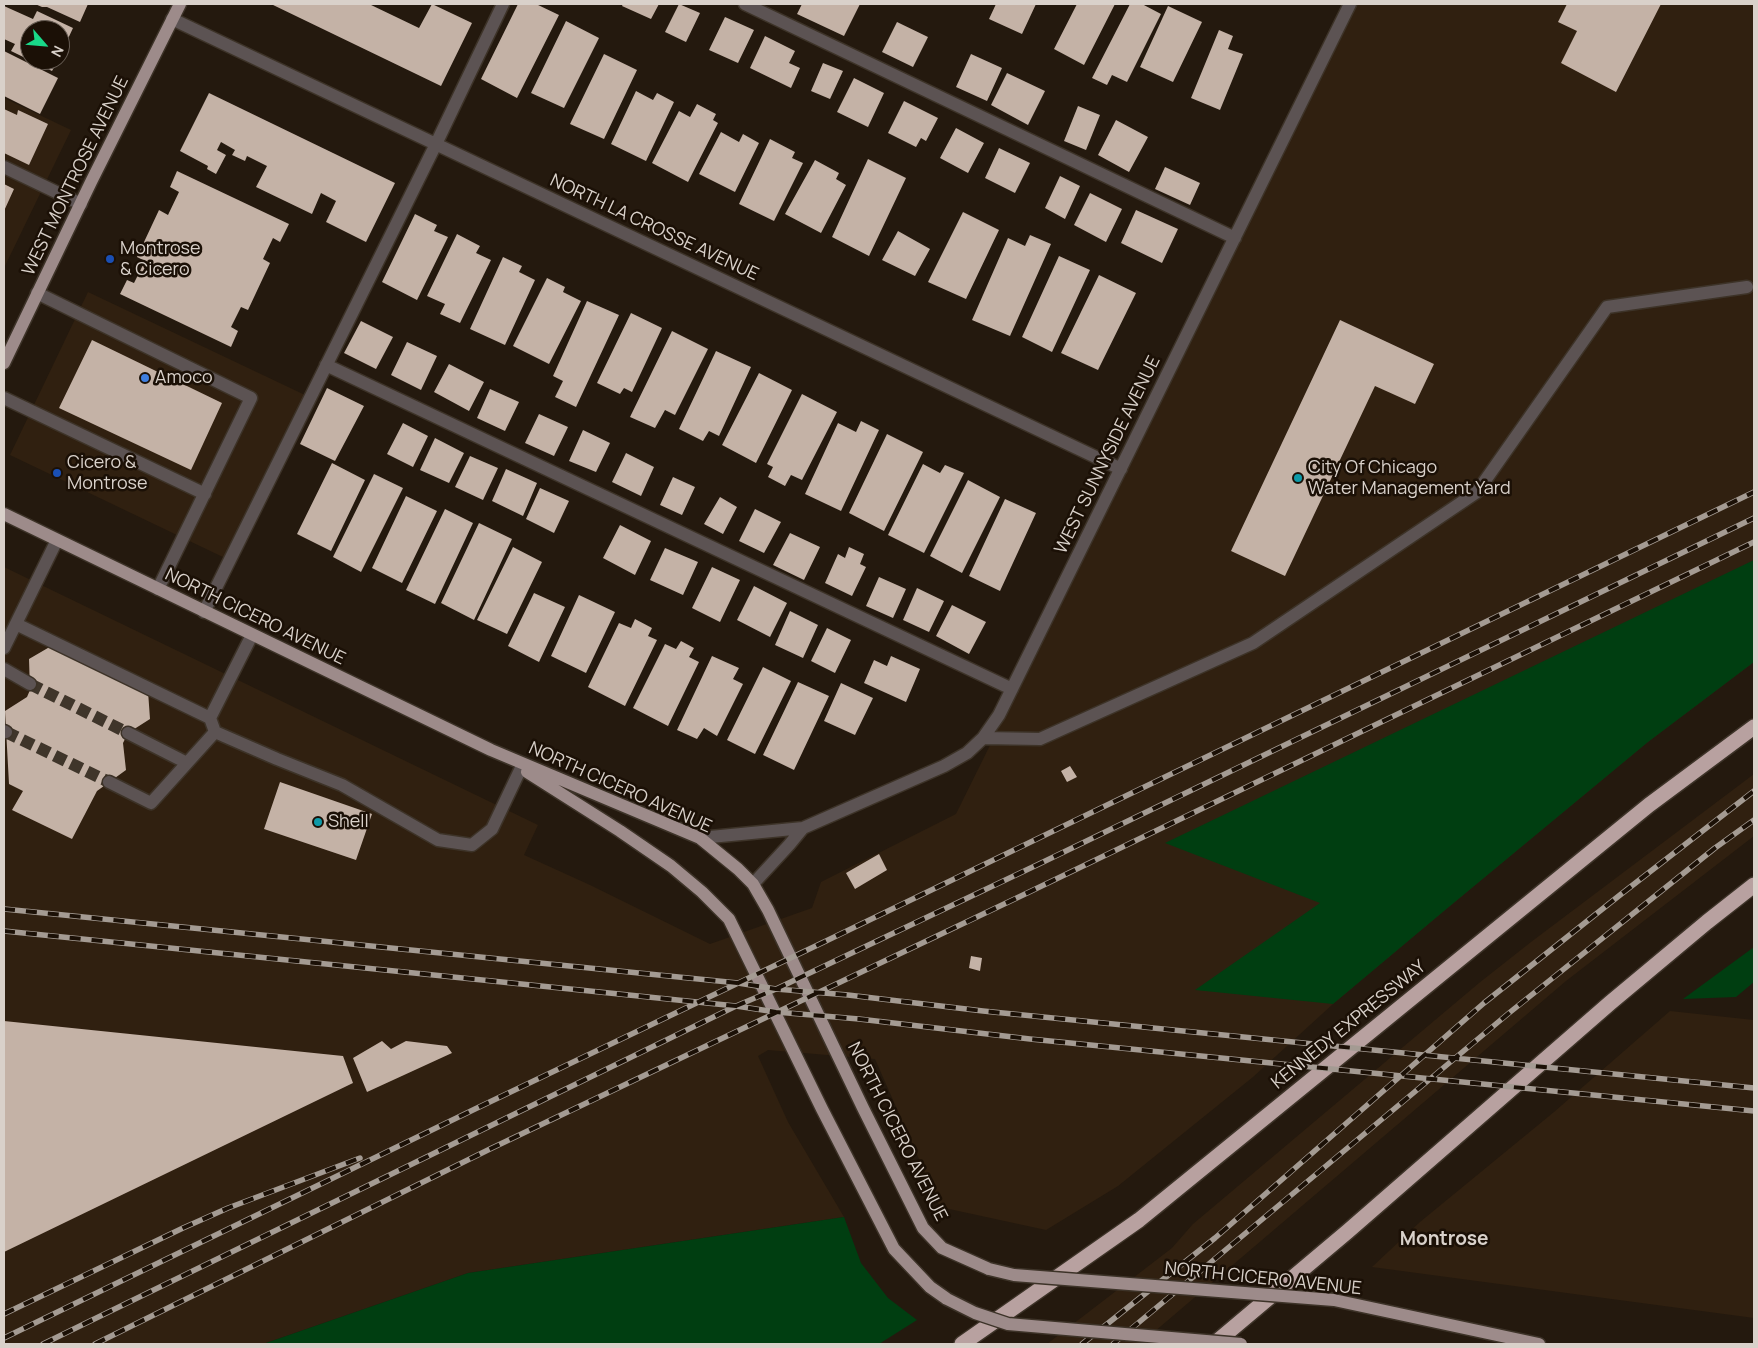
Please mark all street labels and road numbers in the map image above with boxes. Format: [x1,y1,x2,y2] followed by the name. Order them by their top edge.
[18,73,134,279] street label: WEST MONTROSE AVENUE
[546,170,762,286] street label: NORTH LA CROSSE AVENUE
[1051,352,1165,558] street label: WEST SUNNYSIDE AVENUE
[161,564,349,670] street label: NORTH CICERO AVENUE
[525,738,715,838] street label: NORTH CICERO AVENUE
[1268,956,1430,1094] street label: KENNEDY EXPRESSWAY
[842,1039,952,1225] street label: NORTH CICERO AVENUE
[1163,1258,1363,1300] street label: NORTH CICERO AVENUE

